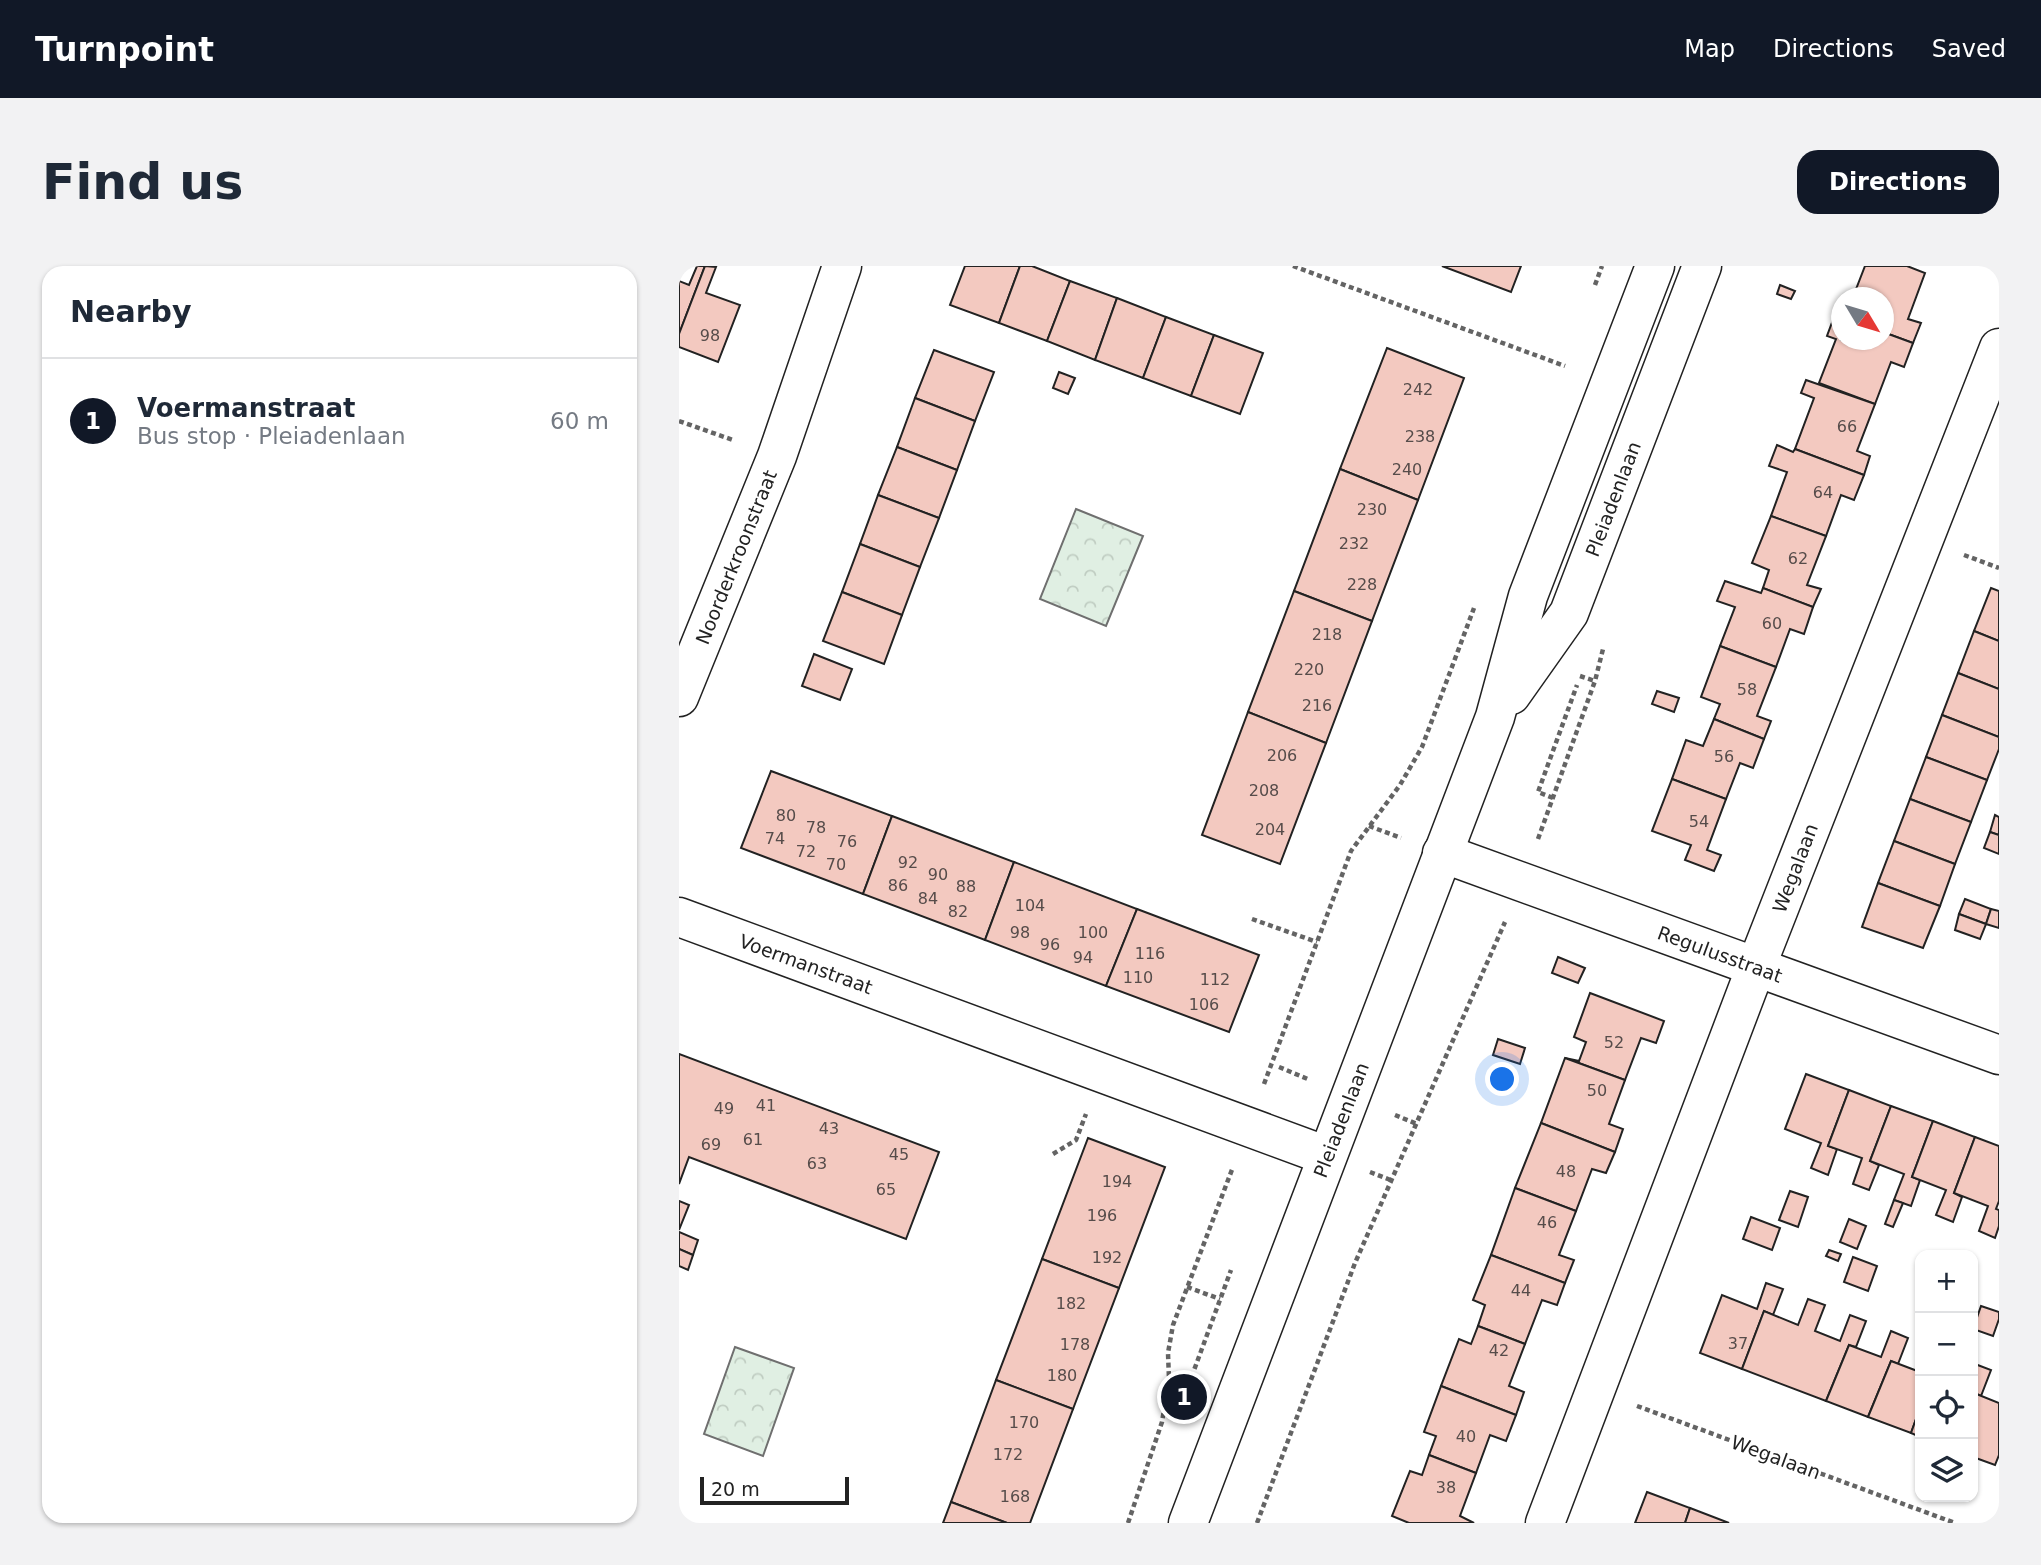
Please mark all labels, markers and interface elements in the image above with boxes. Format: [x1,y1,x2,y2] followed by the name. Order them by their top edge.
[35,30,214,69] text: Turnpoint
[1684,35,1735,63] text: Map
[1773,35,1894,63] text: Directions
[1932,35,2006,63] text: Saved
[1797,150,1999,214] button: Directions
[42,154,243,211] text: Find us
[1831,287,1894,350] north arrow
[70,294,192,329] text: Nearby
[700,326,720,345] house number: 98
[1403,380,1433,399] house number: 242
[137,393,355,423] text: Voermanstraat
[85,408,101,434] text: 1
[550,408,609,434] text: 60 m
[1837,417,1857,436] house number: 66
[137,423,406,449] text: Bus stop · Pleiadenlaan
[1405,427,1435,446] house number: 238
[1581,438,1645,560] street label: Pleiadenlaan
[1392,460,1422,479] house number: 240
[691,467,781,647] street label: Noorderkroonstraat
[1813,483,1833,502] house number: 64
[1357,500,1387,519] house number: 230
[1339,534,1369,553] house number: 232
[1788,549,1808,568] house number: 62
[1347,575,1377,594] house number: 228
[1762,614,1782,633] house number: 60
[1312,625,1342,644] house number: 218
[1294,660,1324,679] house number: 220
[1737,680,1757,699] house number: 58
[1302,696,1332,715] house number: 216
[1267,746,1297,765] house number: 206
[1714,747,1734,766] house number: 56
[1249,781,1279,800] house number: 208
[776,806,796,825] house number: 80
[1689,812,1709,831] house number: 54
[806,818,826,837] house number: 78
[1255,820,1285,839] house number: 204
[1768,820,1822,916] street label: Wegalaan
[765,829,785,848] house number: 74
[837,832,857,851] house number: 76
[796,842,816,861] house number: 72
[898,853,918,872] house number: 92
[826,855,846,874] house number: 70
[928,865,948,884] house number: 90
[888,876,908,895] house number: 86
[956,877,976,896] house number: 88
[918,889,938,908] house number: 84
[1015,896,1045,915] house number: 104
[948,902,968,921] house number: 82
[1655,921,1785,987] street label: Regulusstraat
[1010,923,1030,942] house number: 98
[1078,923,1108,942] house number: 100
[736,930,876,998] street label: Voermanstraat
[1040,935,1060,954] house number: 96
[1135,944,1165,963] house number: 116
[1073,948,1093,967] house number: 94
[1123,968,1153,987] house number: 110
[1200,970,1230,989] house number: 112
[1189,995,1219,1014] house number: 106
[1604,1033,1624,1052] house number: 52
[1309,1059,1373,1181] street label: Pleiadenlaan
[1485,1062,1519,1096] your location
[1587,1081,1607,1100] house number: 50
[756,1096,776,1115] house number: 41
[714,1099,734,1118] house number: 49
[819,1119,839,1138] house number: 43
[743,1130,763,1149] house number: 61
[701,1135,721,1154] house number: 69
[889,1145,909,1164] house number: 45
[807,1154,827,1173] house number: 63
[1556,1162,1576,1181] house number: 48
[1102,1172,1132,1191] house number: 194
[876,1180,896,1199] house number: 65
[1087,1206,1117,1225] house number: 196
[1537,1213,1557,1232] house number: 46
[1092,1248,1122,1267] house number: 192
[1915,1250,1978,1502] map controls
[1915,1250,1978,1313] button: +
[1511,1281,1531,1300] house number: 44
[1056,1294,1086,1313] house number: 182
[1915,1313,1978,1376] button: −
[1728,1334,1748,1353] house number: 37
[1060,1335,1090,1354] house number: 178
[1489,1341,1509,1360] house number: 42
[1047,1366,1077,1385] house number: 180
[1161,1371,1207,1423] pin: 1
[1915,1376,1978,1439] button: locate
[1009,1413,1039,1432] house number: 170
[1456,1427,1476,1446] house number: 40
[1728,1431,1824,1483] street label: Wegalaan
[1915,1439,1978,1502] button: layers
[993,1445,1023,1464] house number: 172
[700,1474,849,1506] scale bar
[711,1478,760,1500] text: 20 m
[1436,1478,1456,1497] house number: 38
[1000,1487,1030,1506] house number: 168

